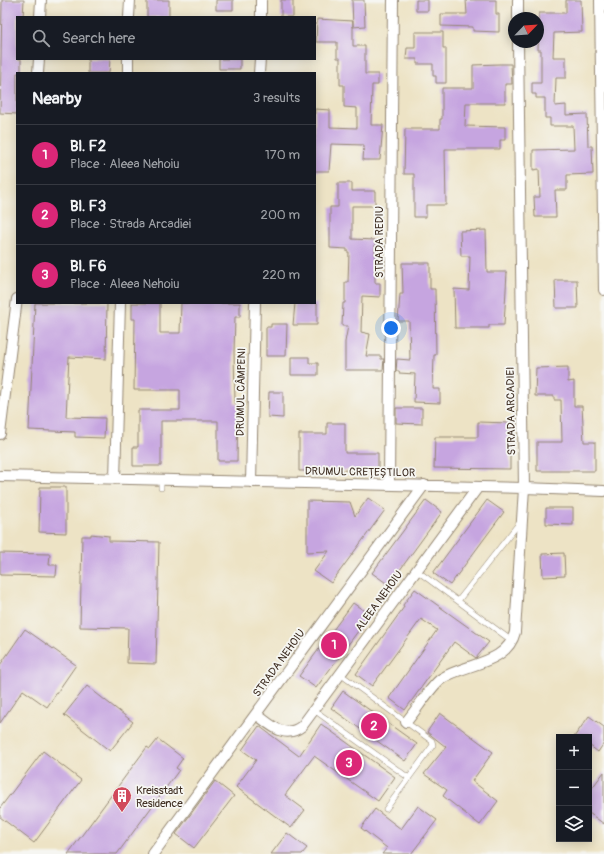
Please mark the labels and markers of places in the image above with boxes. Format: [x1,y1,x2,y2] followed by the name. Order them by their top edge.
[321,630,347,660] pin: 1
[361,711,387,741] pin: 2
[336,748,362,778] pin: 3
[136,784,183,810] place label: Kreisstadt Residence
[111,785,133,813] building icon: Kreisstadt Residence

